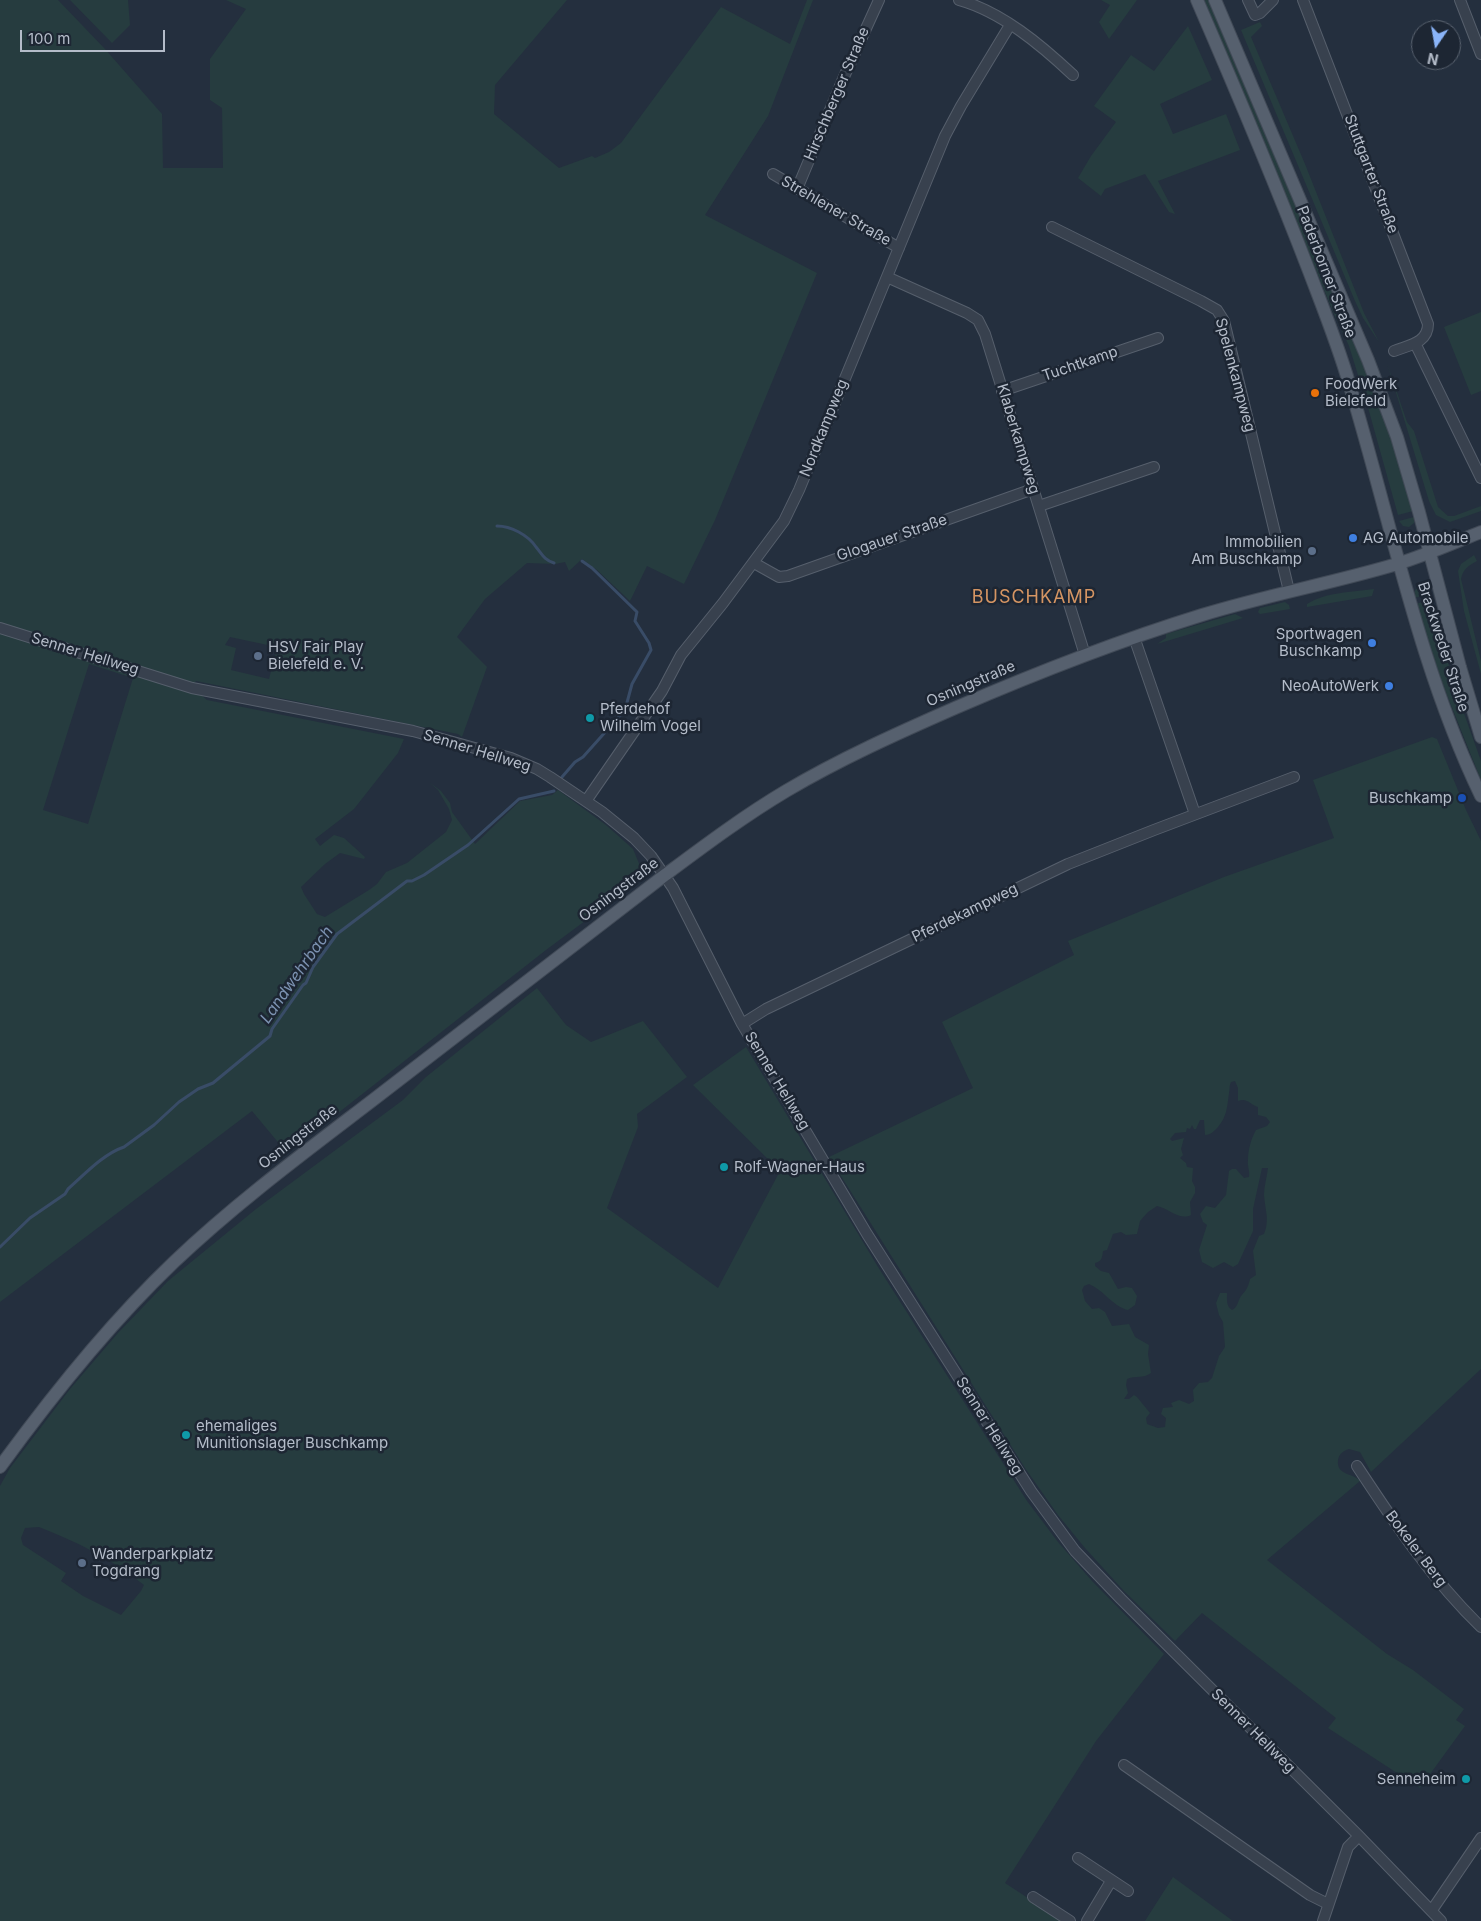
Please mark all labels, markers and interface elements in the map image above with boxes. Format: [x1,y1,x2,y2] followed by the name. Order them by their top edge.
[22,20,168,52] scale bar
[1411,20,1461,70] north arrow
[801,24,873,164] street label: Hirschberger Straße
[28,29,70,48] text: 100 m
[1426,50,1440,69] text: N
[1340,112,1402,236] street label: Stuttgarter Straße
[778,172,894,250] street label: Strehlener Straße
[1293,203,1359,341] street label: Paderborner Straße
[1211,316,1259,434] street label: Spelenkampweg
[1040,343,1120,385] street label: Tuchtkamp
[1325,375,1397,410] place label: FoodWerk Bielefeld
[796,377,852,479] street label: Nordkampweg
[993,382,1043,496] street label: Klaberkampweg
[1309,387,1321,399] marker: FoodWerk Bielefeld
[834,511,950,565] street label: Glogauer Straße
[1363,529,1469,547] place label: AG Automobile
[1347,532,1359,544] marker: AG Automobile
[1191,533,1302,568] place label: Immobilien Am Buschkamp
[1306,545,1318,557] marker: Immobilien Am Buschkamp
[1413,580,1473,714] street label: Brackweder Straße
[971,587,1097,609] district label: BUSCHKAMP
[1276,625,1362,660] place label: Sportwagen Buschkamp
[29,629,141,679] street label: Senner Hellweg
[1366,637,1378,649] marker: Sportwagen Buschkamp
[268,638,364,673] place label: HSV Fair Play Bielefeld e. V.
[252,650,264,662] marker: HSV Fair Play Bielefeld e. V.
[924,657,1018,711] street label: Osningstraße
[1281,677,1379,695] place label: NeoAutoWerk
[1383,680,1395,692] marker: NeoAutoWerk
[600,700,701,735] place label: Pferdehof Wilhelm Vogel
[584,712,596,724] marker: Pferdehof Wilhelm Vogel
[421,726,533,776] street label: Senner Hellweg
[1369,789,1452,807] place label: Buschkamp
[1456,792,1468,804] marker: Buschkamp
[576,854,662,926] street label: Osningstraße
[909,880,1021,946] street label: Pferdekampweg
[256,923,338,1027] water label: Landwehrbach
[740,1028,814,1134] street label: Senner Hellweg
[255,1101,341,1173] street label: Osningstraße
[734,1158,865,1176] place label: Rolf-Wagner-Haus
[718,1161,730,1173] marker: Rolf-Wagner-Haus
[952,1374,1026,1478] street label: Senner Hellweg
[196,1417,388,1452] place label: ehemaliges Munitionslager Buschkamp
[180,1429,192,1441] marker: ehemaliges Munitionslager Buschkamp
[1381,1507,1451,1591] street label: Bokeler Berg
[92,1545,213,1580] place label: Wanderparkplatz Togdrang
[76,1557,88,1569] marker: Wanderparkplatz Togdrang
[1207,1685,1299,1777] street label: Senner Hellweg
[1377,1770,1456,1788] place label: Senneheim
[1460,1773,1472,1785] marker: Senneheim

